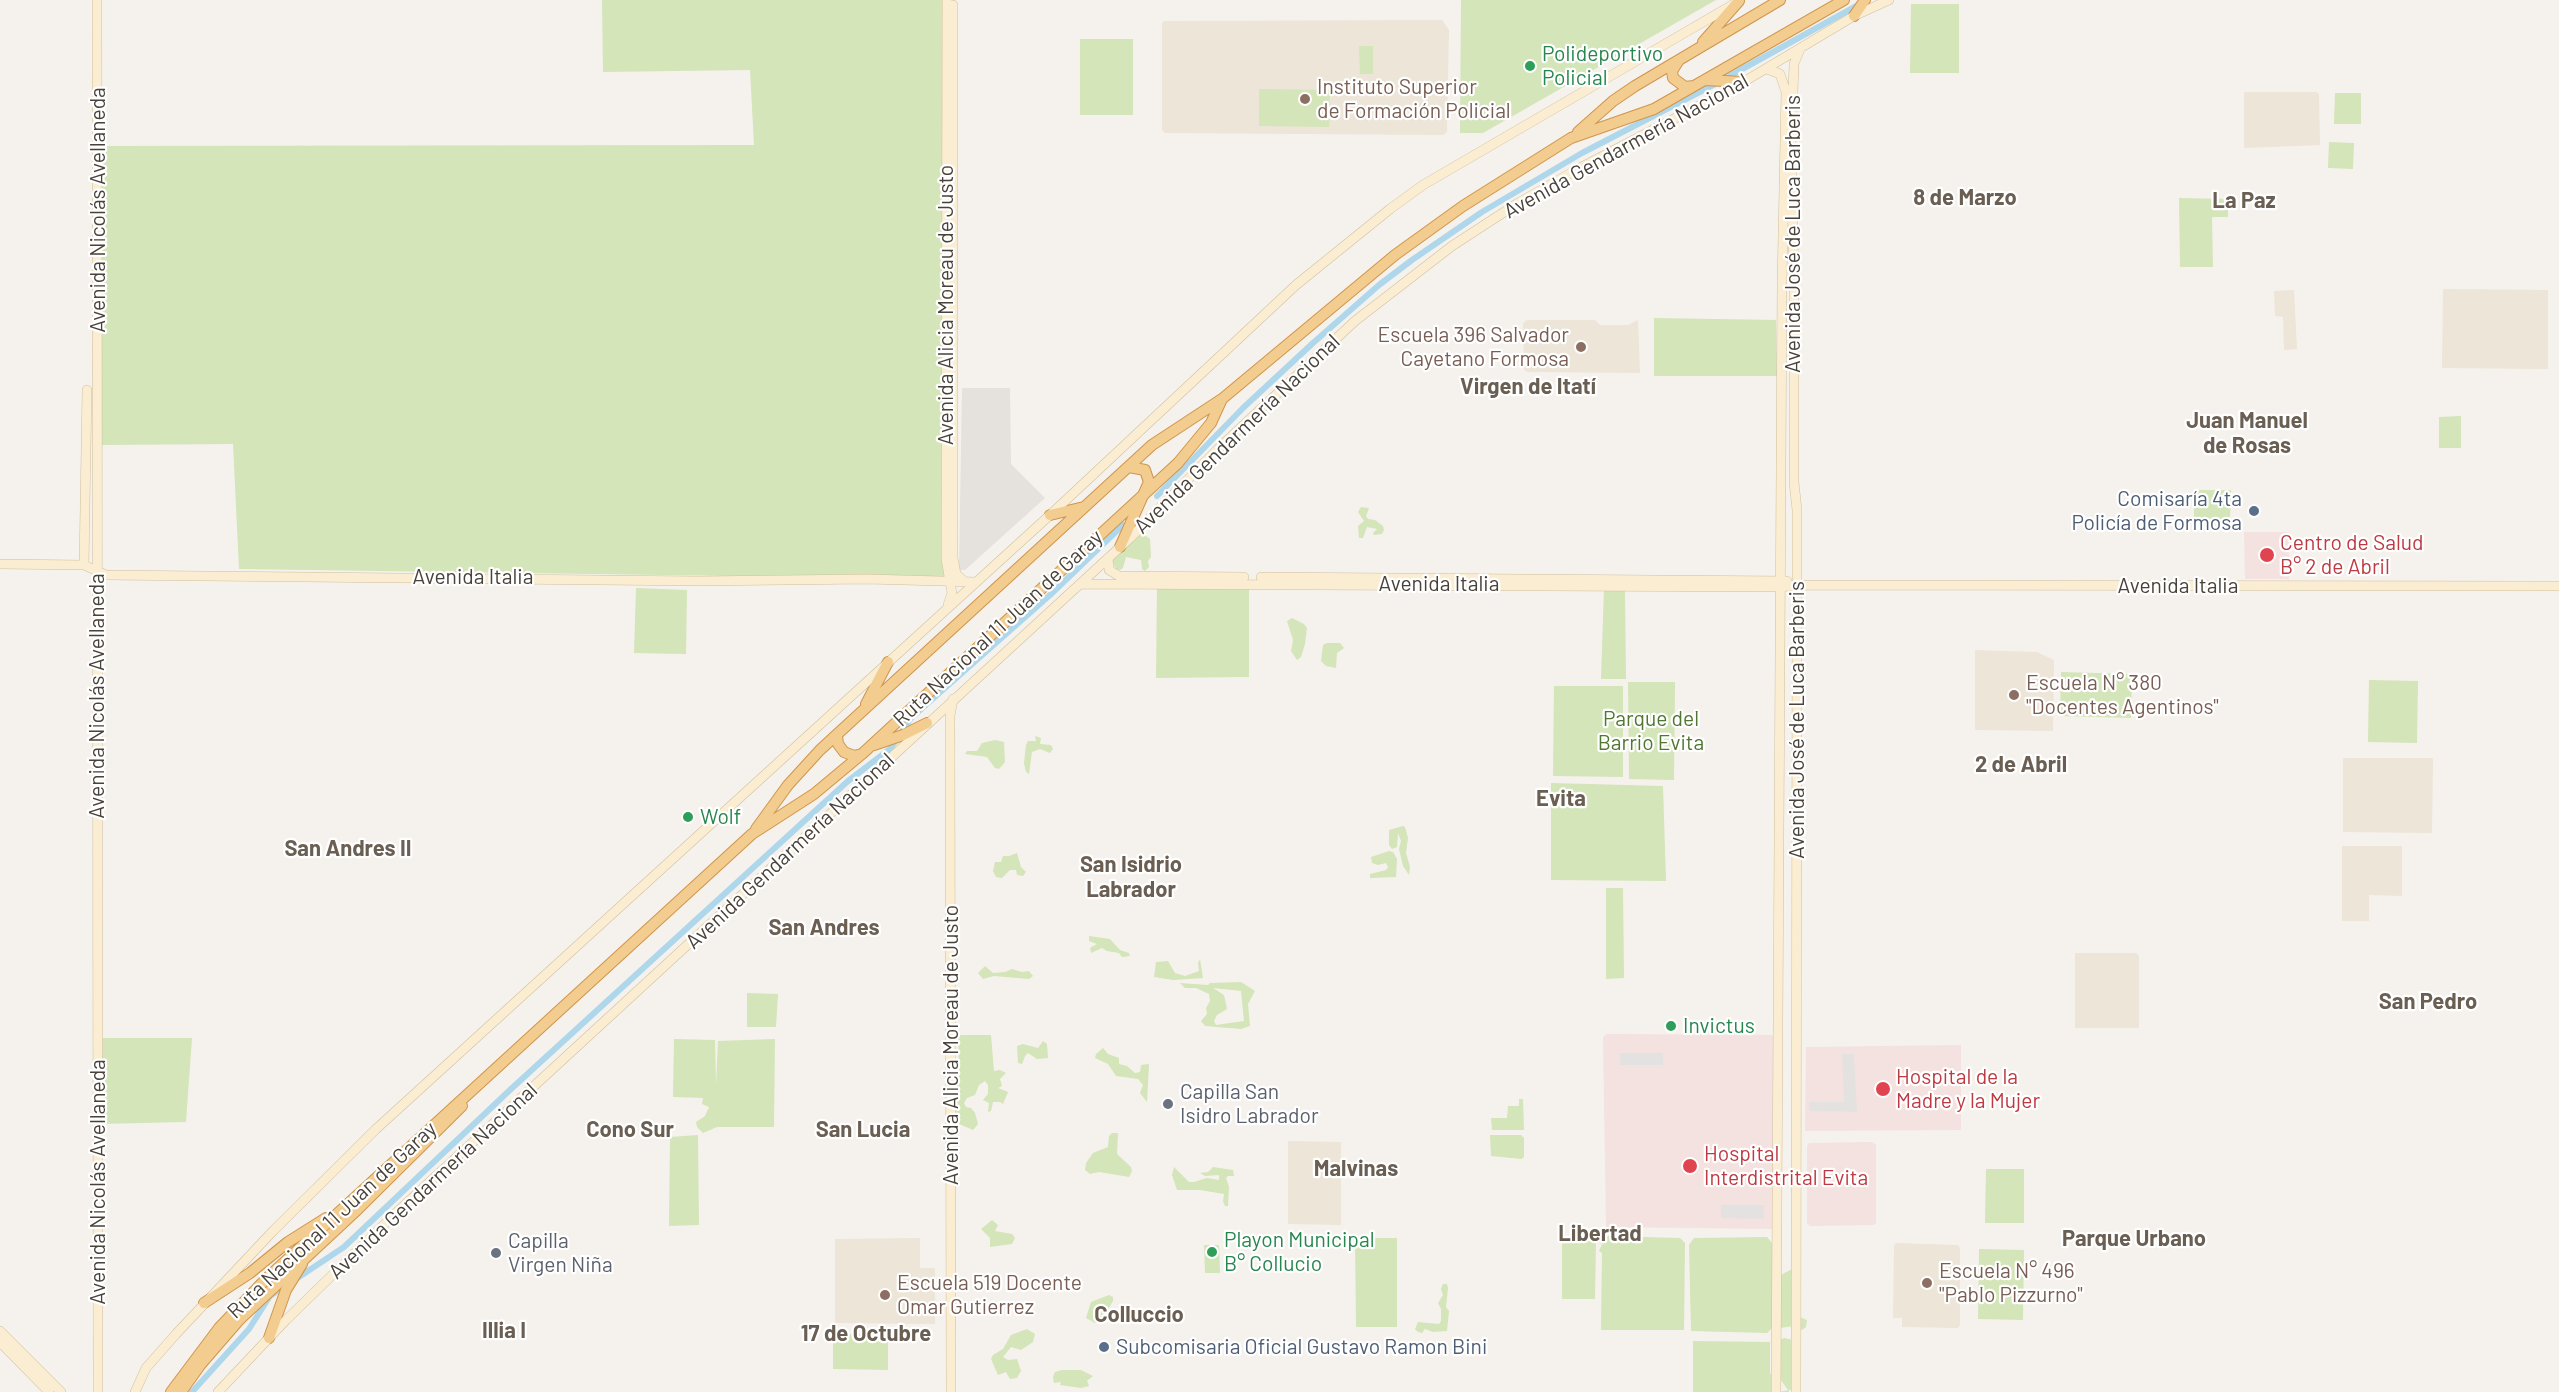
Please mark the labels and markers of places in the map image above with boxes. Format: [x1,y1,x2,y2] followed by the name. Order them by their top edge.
[1542,41,1663,91] place label: Polideportivo Policial
[1523,59,1537,73] marker: Polideportivo Policial
[1317,74,1511,124] place label: Instituto Superior de Formación Policial
[1298,92,1312,106] marker: Instituto Superior de Formación Policial
[1377,322,1569,372] place label: Escuela 396 Salvador Cayetano Formosa
[1574,340,1588,354] marker: Escuela 396 Salvador Cayetano Formosa
[2071,486,2242,536] place label: Comisaría 4ta Policía de Formosa
[2247,504,2261,518] marker: Comisaría 4ta Policía de Formosa
[2280,530,2423,580] place label: Centro de Salud B° 2 de Abril
[2258,546,2276,564] marker: Centro de Salud B° 2 de Abril
[2026,670,2219,720] place label: Escuela N° 380 "Docentes Agentinos"
[2007,688,2021,702] marker: Escuela N° 380 "Docentes Agentinos"
[700,804,741,830] place label: Wolf
[681,810,695,824] marker: Wolf
[1683,1013,1755,1039] place label: Invictus
[1664,1019,1678,1033] marker: Invictus
[1896,1064,2040,1114] place label: Hospital de la Madre y la Mujer
[1180,1079,1319,1129] place label: Capilla San Isidro Labrador
[1874,1080,1892,1098] marker: Hospital de la Madre y la Mujer
[1161,1097,1175,1111] marker: Capilla San Isidro Labrador
[1704,1141,1868,1191] place label: Hospital Interdistrital Evita
[1681,1157,1699,1175] marker: Hospital Interdistrital Evita
[1224,1227,1375,1277] place label: Playon Municipal B° Collucio
[508,1228,613,1278] place label: Capilla Virgen Niña
[1205,1245,1219,1259] marker: Playon Municipal B° Collucio
[489,1246,503,1260] marker: Capilla Virgen Niña
[1939,1258,2083,1308] place label: Escuela N° 496 "Pablo Pizzurno"
[897,1270,1082,1320] place label: Escuela 519 Docente Omar Gutierrez
[1920,1276,1934,1290] marker: Escuela N° 496 "Pablo Pizzurno"
[878,1288,892,1302] marker: Escuela 519 Docente Omar Gutierrez
[1116,1334,1487,1360] place label: Subcomisaria Oficial Gustavo Ramon Bini
[1097,1340,1111,1354] marker: Subcomisaria Oficial Gustavo Ramon Bini

